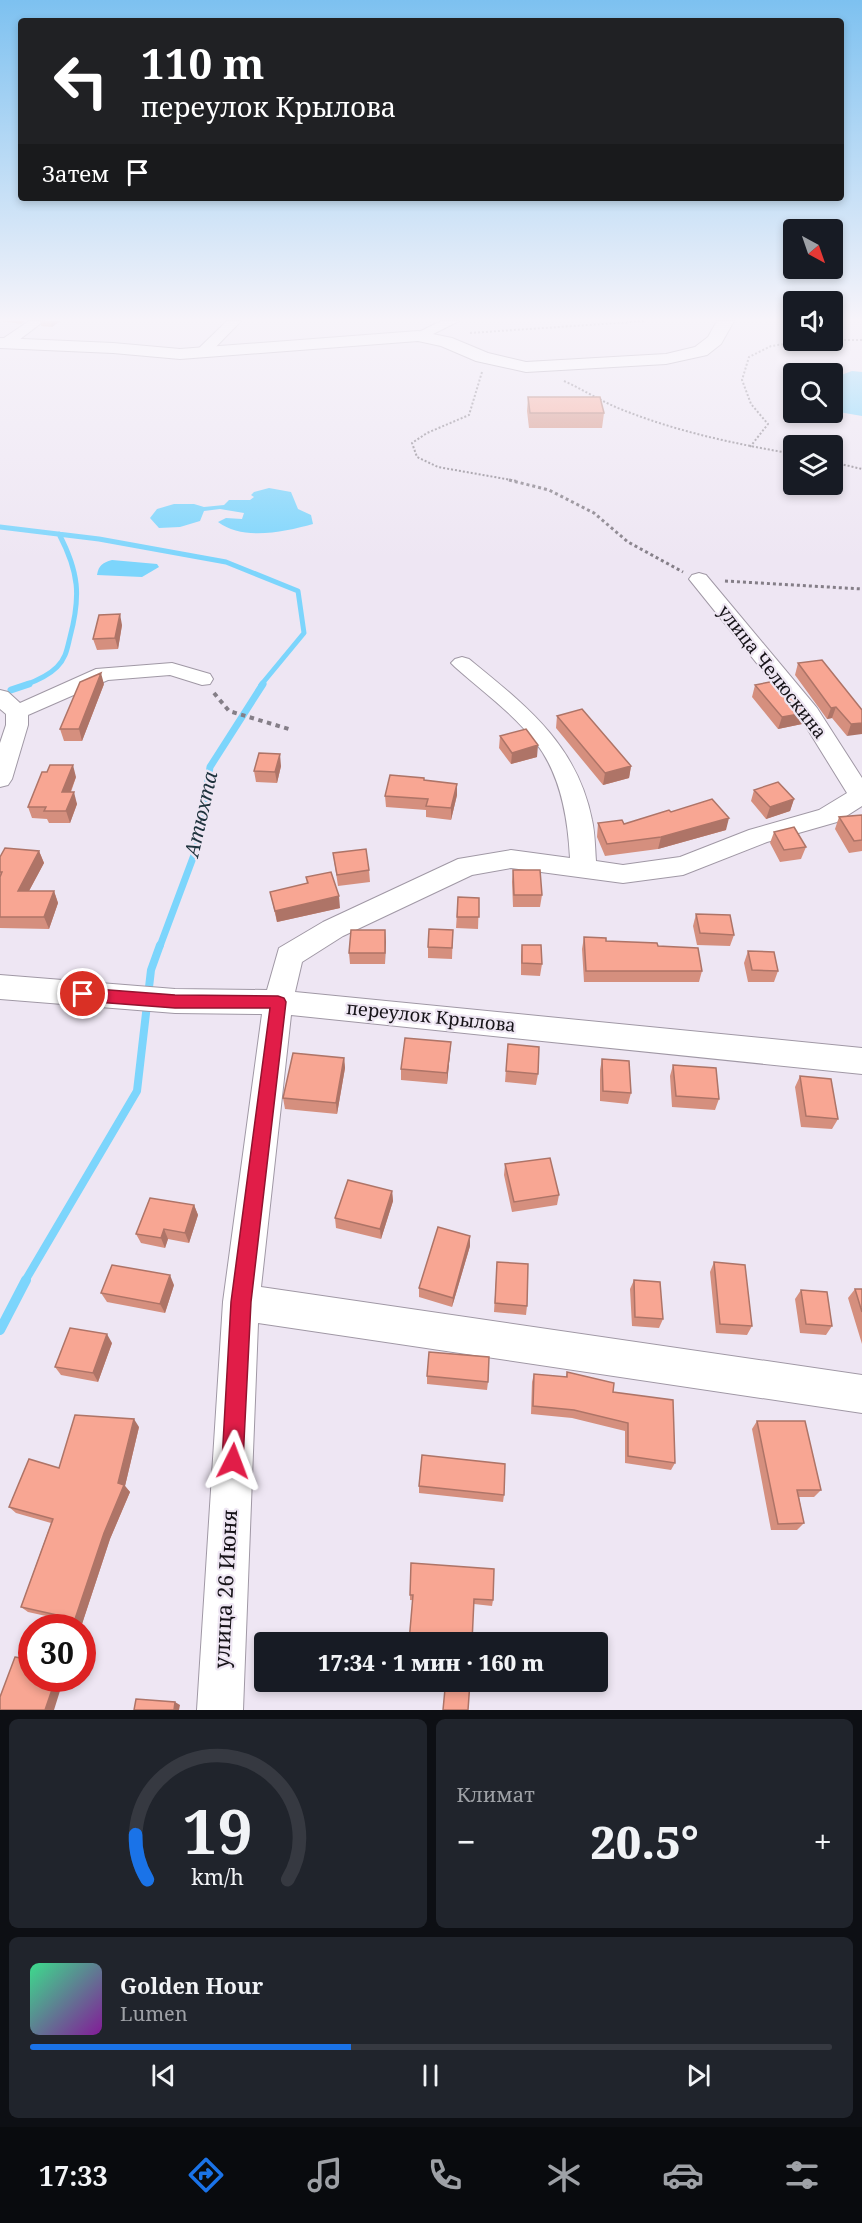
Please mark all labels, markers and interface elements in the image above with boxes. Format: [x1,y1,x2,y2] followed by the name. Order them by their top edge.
[141,34,265,91] text: 110 m
[42,42,120,120] icon: left
[141,88,396,125] text: переулок Крылова
[121,156,154,189] icon: arrive
[42,158,109,188] text: Затем
[783,219,843,279] north arrow
[783,219,843,495] map controls
[783,291,843,351] button: sound
[783,363,843,423] button: search
[783,435,843,495] button: layers
[713,600,833,743] street label: улица Челюскина
[177,768,223,861] water label: Атюхта
[57,968,108,1019] pin
[66,977,99,1010] icon: arrive
[345,995,517,1037] street label: переулок Крылова
[201,1429,265,1493] position arrow
[207,1508,243,1669] street label: улица 26 Июня
[18,1614,96,1692] speed limit sign: 30
[318,1647,544,1677] text: 17:34 · 1 мин · 160 m
[457,1781,535,1808] text: Климат
[182,1787,253,1872] text: 19
[590,1811,699,1872] text: 20.5°
[457,1819,476,1864] text: −
[814,1819,832,1864] text: +
[191,1863,244,1892] text: km/h
[120,1970,263,2000] text: Golden Hour
[120,2000,188,2027] text: Lumen
[147,2059,180,2092] icon: previous
[414,2059,447,2092] icon: pause
[682,2059,715,2092] icon: next
[185,2154,227,2196] icon: directions
[304,2154,346,2196] icon: music
[424,2154,466,2196] icon: phone
[543,2154,585,2196] icon: climate
[662,2154,704,2196] icon: car
[781,2154,823,2196] icon: filters
[39,2157,108,2194] text: 17:33

